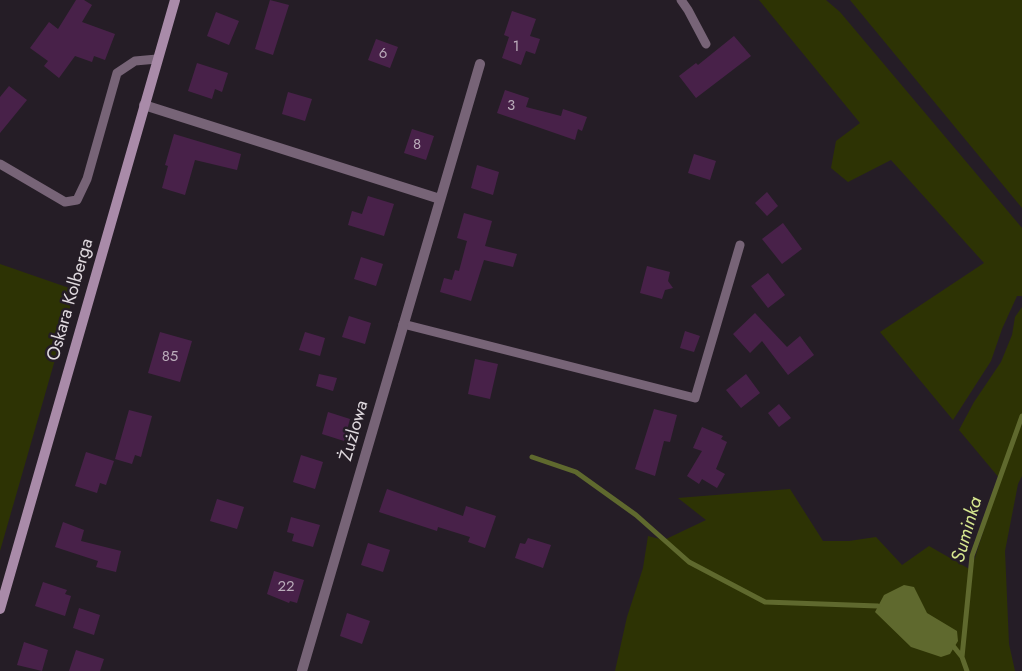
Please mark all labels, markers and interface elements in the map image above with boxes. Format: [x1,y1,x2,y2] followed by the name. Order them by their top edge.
[513,38,519,56] house number: 1
[379,45,387,63] house number: 6
[507,97,515,115] house number: 3
[413,136,421,154] house number: 8
[43,236,99,364] street label: Oskara Kolberga
[162,348,178,366] house number: 85
[336,398,374,464] street label: Żużlowa
[948,495,988,565] water label: Suminka
[277,578,295,596] house number: 22

